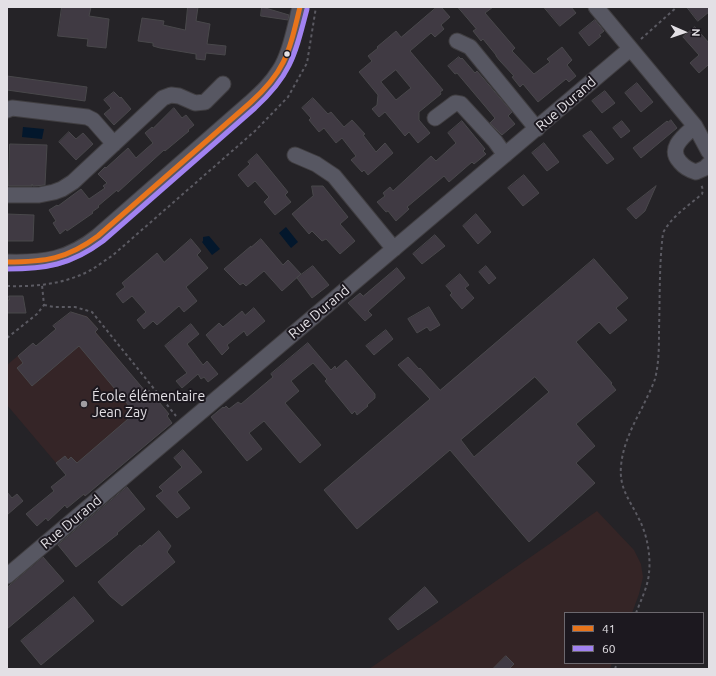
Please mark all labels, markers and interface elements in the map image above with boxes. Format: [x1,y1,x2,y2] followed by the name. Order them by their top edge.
[664,12,704,52] north arrow
[690,28,702,37] text: N
[282,49,292,59] unlabelled marker
[532,73,600,135] street label: Rue Durand
[285,282,353,342] street label: Rue Durand
[92,388,205,420] place label: École élémentaire Jean Zay
[79,399,89,409] marker: École élémentaire Jean Zay
[37,492,105,552] street label: Rue Durand
[564,612,704,664] legend
[602,622,616,635] text: 41
[602,642,616,655] text: 60

